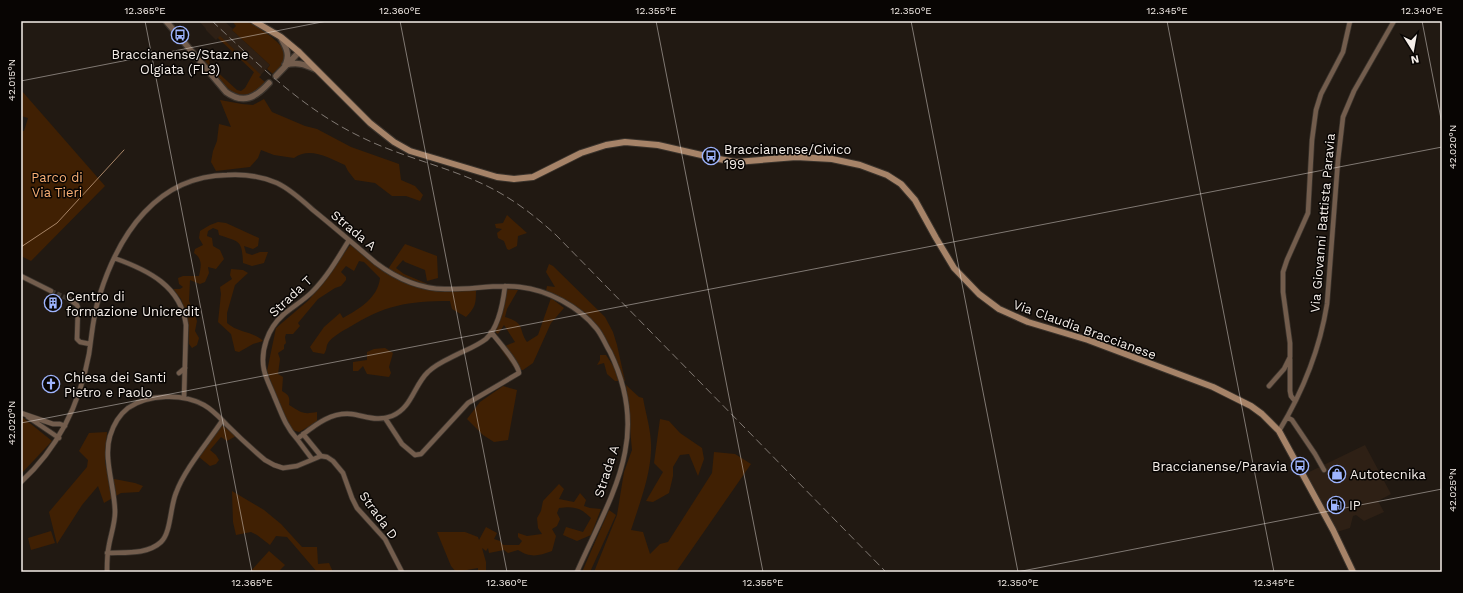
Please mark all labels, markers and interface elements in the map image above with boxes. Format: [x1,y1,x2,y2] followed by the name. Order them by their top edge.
[124,5,166,16] text: 12.365°E
[379,5,421,16] text: 12.360°E
[636,5,676,16] text: 12.355°E
[890,5,932,16] text: 12.350°E
[1146,5,1188,16] text: 12.345°E
[1401,5,1443,16] text: 12.340°E
[170,25,190,45] bus stop icon: Braccianense/Staz.ne Olgiata (FL3)
[1393,30,1433,70] north arrow
[112,47,248,77] place label: Braccianense/Staz.ne Olgiata (FL3)
[1410,52,1420,66] text: N
[6,59,17,101] text: 42.015°N
[1447,125,1458,169] text: 42.020°N
[1307,132,1338,313] street label: Via Giovanni Battista Paravia
[724,142,852,172] place label: Braccianense/Civico 199
[701,146,721,166] bus stop icon: Braccianense/Civico 199
[31,170,83,200] park label: Parco di Via Tieri
[328,207,379,254] street label: Strada A
[266,273,315,320] street label: Strada T
[66,289,200,319] place label: Centro di formazione Unicredit
[43,293,63,313] building icon: Centro di formazione Unicredit
[1011,297,1158,362] street label: Via Claudia Braccianese
[64,370,166,400] place label: Chiesa dei Santi Pietro e Paolo
[41,374,61,394] church icon: Chiesa dei Santi Pietro e Paolo
[6,401,17,445] text: 42.020°N
[591,443,622,499] street label: Strada A
[1290,456,1310,476] bus stop icon: Braccianense/Paravia
[1152,459,1288,474] place label: Braccianense/Paravia
[1327,464,1347,484] shop icon: Autotecnika
[1350,467,1427,482] place label: Autotecnika
[1447,468,1458,512] text: 42.025°N
[356,489,401,542] street label: Strada D
[1326,495,1346,515] fuel station icon: IP
[1349,498,1361,513] place label: IP
[231,577,273,588] text: 12.365°E
[486,577,528,588] text: 12.360°E
[743,577,783,588] text: 12.355°E
[997,577,1039,588] text: 12.350°E
[1253,577,1295,588] text: 12.345°E

